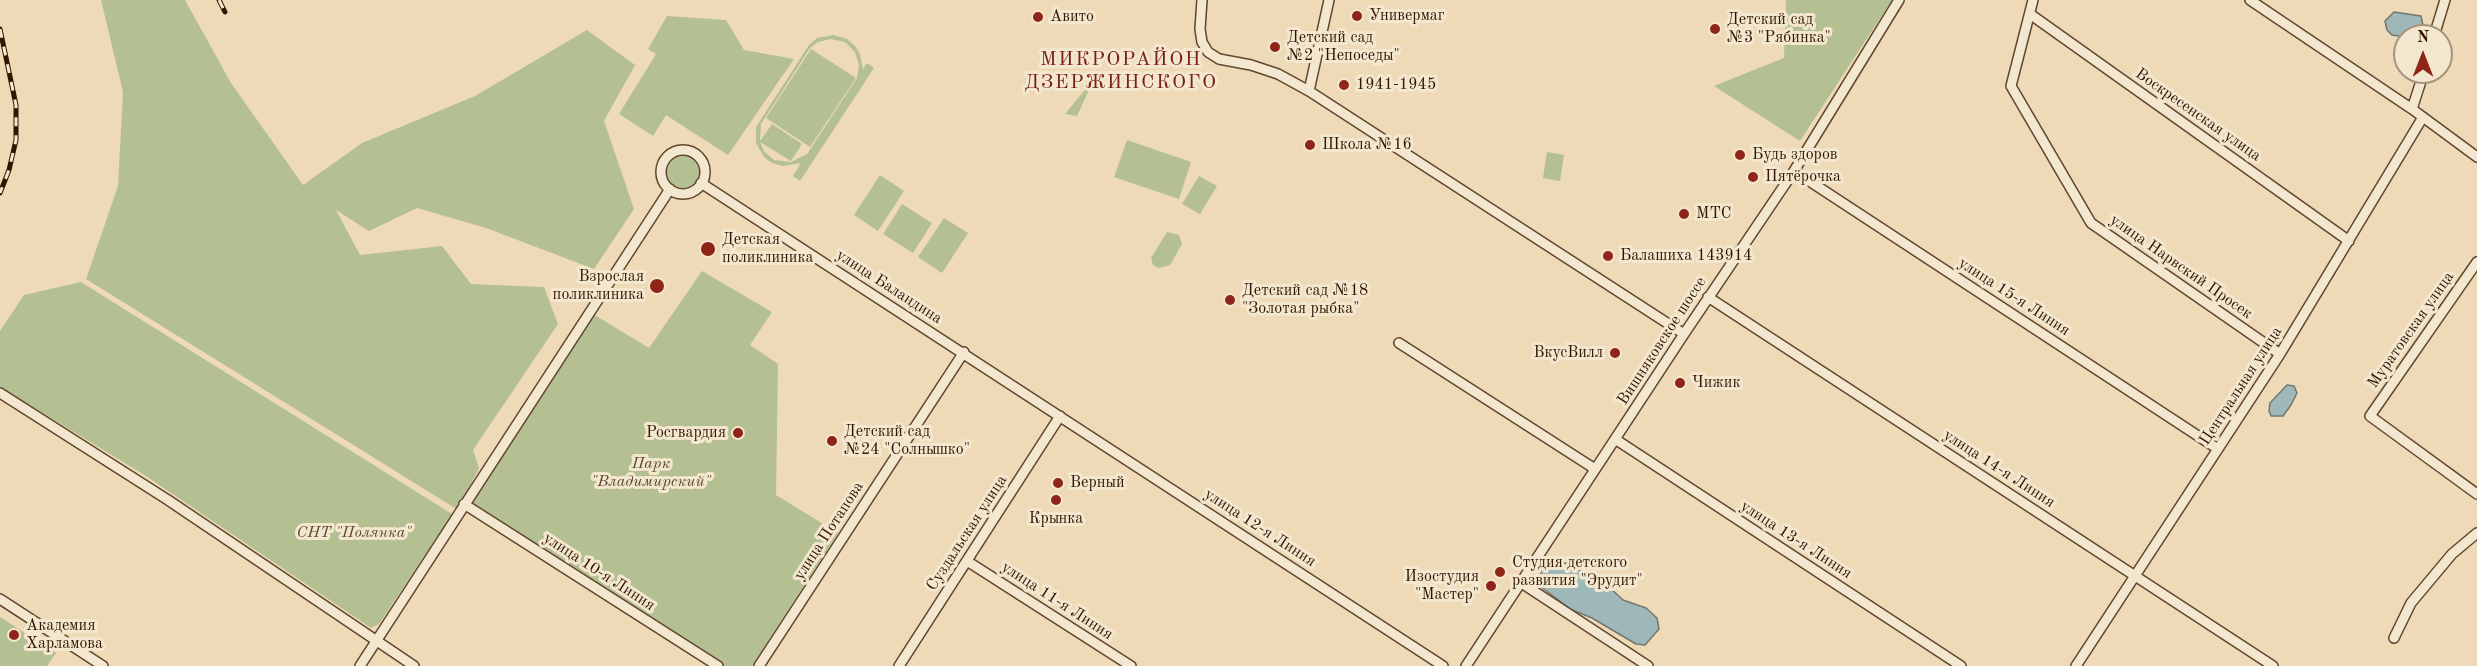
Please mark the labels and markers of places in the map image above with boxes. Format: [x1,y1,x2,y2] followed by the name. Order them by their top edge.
[1369,6,1445,26] place label: Универмаг
[1050,7,1094,27] place label: Авито
[1350,9,1364,23] marker: Универмаг
[1031,10,1045,24] marker: Авито
[1727,10,1831,48] place label: Детский сад №3 "Рябинка"
[1708,22,1722,36] marker: Детский сад №3 "Рябинка"
[1287,28,1400,66] place label: Детский сад №2 "Непоседы"
[1268,40,1282,54] marker: Детский сад №2 "Непоседы"
[1356,75,1436,95] place label: 1941-1945
[1337,78,1351,92] marker: 1941-1945
[1322,135,1412,155] place label: Школа №16
[1303,138,1317,152] marker: Школа №16
[1752,145,1838,165] place label: Будь здоров
[1733,148,1747,162] marker: Будь здоров
[1765,167,1841,187] place label: Пятёрочка
[1746,170,1760,184] marker: Пятёрочка
[1696,204,1732,224] place label: МТС
[1677,207,1691,221] marker: МТС
[722,230,813,268] place label: Детская поликлиника
[699,240,717,258] marker: Детская поликлиника
[1620,246,1752,266] place label: Балашиха 143914
[1601,249,1615,263] marker: Балашиха 143914
[553,267,644,305] place label: Взрослая поликлиника
[648,277,666,295] marker: Взрослая поликлиника
[1242,281,1368,319] place label: Детский сад №18 "Золотая рыбка"
[1223,293,1237,307] marker: Детский сад №18 "Золотая рыбка"
[1533,343,1603,363] place label: ВкусВилл
[1608,346,1622,360] marker: ВкусВилл
[1692,373,1740,393] place label: Чижик
[1673,376,1687,390] marker: Чижик
[844,422,970,460] place label: Детский сад №24 "Солнышко"
[646,423,726,443] place label: Росгвардия
[731,426,745,440] marker: Росгвардия
[825,434,839,448] marker: Детский сад №24 "Солнышко"
[1070,473,1125,493] place label: Верный
[1051,476,1065,490] marker: Верный
[1049,493,1063,507] marker: Крынка
[1029,509,1083,529] place label: Крынка
[1512,553,1643,591] place label: Студия детского развития "Эрудит"
[1493,565,1507,579] marker: Студия детского развития "Эрудит"
[1405,567,1479,605] place label: Изостудия "Мастер"
[1484,579,1498,593] marker: Изостудия "Мастер"
[26,616,103,654] place label: Академия Харламова
[7,628,21,642] marker: Академия Харламова

